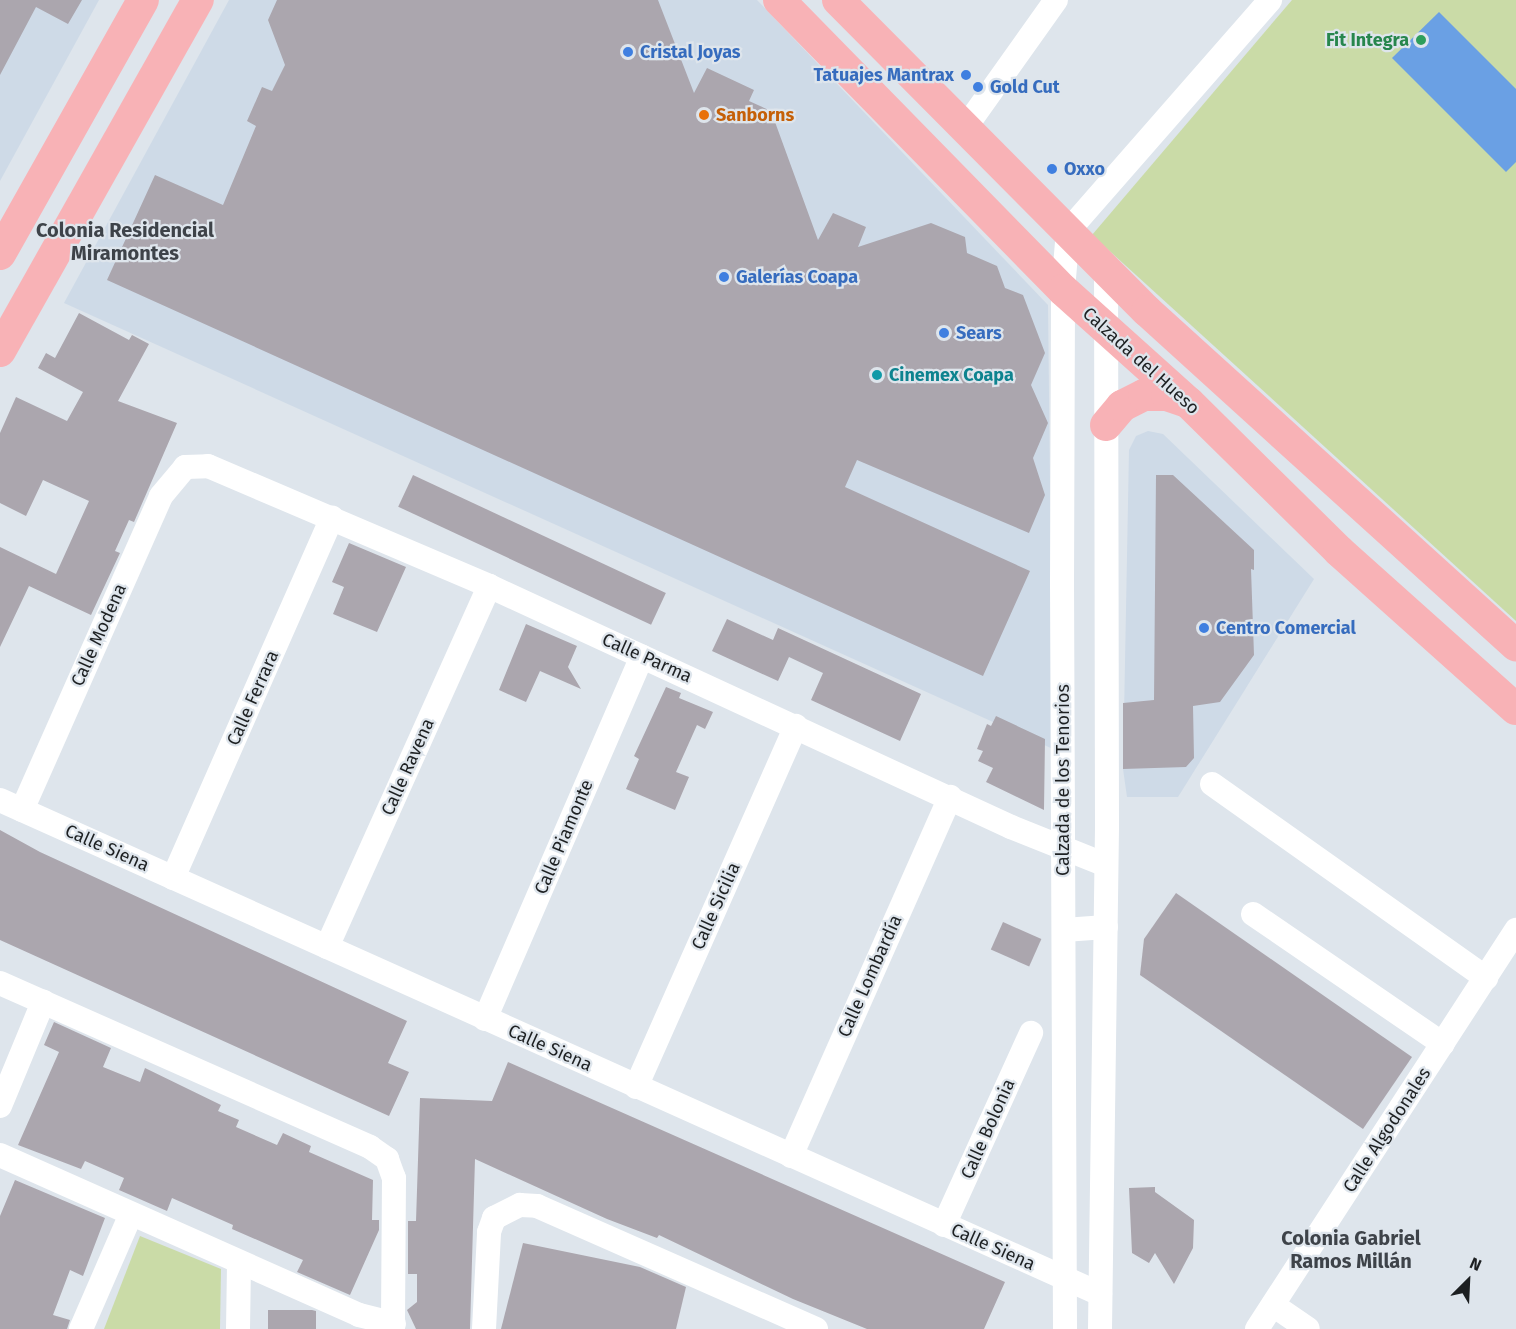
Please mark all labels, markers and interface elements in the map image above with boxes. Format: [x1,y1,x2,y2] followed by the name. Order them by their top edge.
[1326,29,1409,51] place label: Fit Integra
[1414,33,1428,47] marker: Fit Integra
[640,41,741,63] place label: Cristal Joyas
[621,45,635,59] marker: Cristal Joyas
[813,64,954,86] place label: Tatuajes Mantrax
[959,68,973,82] marker: Tatuajes Mantrax
[990,76,1060,98] place label: Gold Cut
[971,80,985,94] marker: Gold Cut
[716,104,794,126] place label: Sanborns
[697,108,711,122] marker: Sanborns
[1064,158,1105,180] place label: Oxxo
[1045,162,1059,176] marker: Oxxo
[36,219,214,266] district label: Colonia Residencial Miramontes
[736,266,858,288] place label: Galerías Coapa
[717,270,731,284] marker: Galerías Coapa
[1078,303,1204,419] street label: Calzada del Hueso
[956,322,1002,344] place label: Sears
[937,326,951,340] marker: Sears
[889,364,1014,386] place label: Cinemex Coapa
[870,368,884,382] marker: Cinemex Coapa
[67,580,131,690] street label: Calle Modena
[1216,617,1356,639] place label: Centro Comercial
[1197,621,1211,635] marker: Centro Comercial
[599,629,695,687] street label: Calle Parma
[222,647,284,749] street label: Calle Ferrara
[1052,684,1074,876] street label: Calzada de los Tenorios
[377,715,439,819] street label: Calle Ravena
[530,776,598,898] street label: Calle Piamonte
[62,820,152,876] street label: Calle Siena
[687,859,745,953] street label: Calle Sicilia
[833,912,907,1040] street label: Calle Lombardía
[505,1020,595,1076] street label: Calle Siena
[1339,1063,1435,1197] street label: Calle Algodonales
[956,1076,1020,1182] street label: Calle Bolonia
[948,1219,1038,1275] street label: Calle Siena
[1281,1226,1421,1273] district label: Colonia Gabriel Ramos Millán
[1438,1251,1498,1311] north arrow
[1467,1253,1484,1275] text: N

